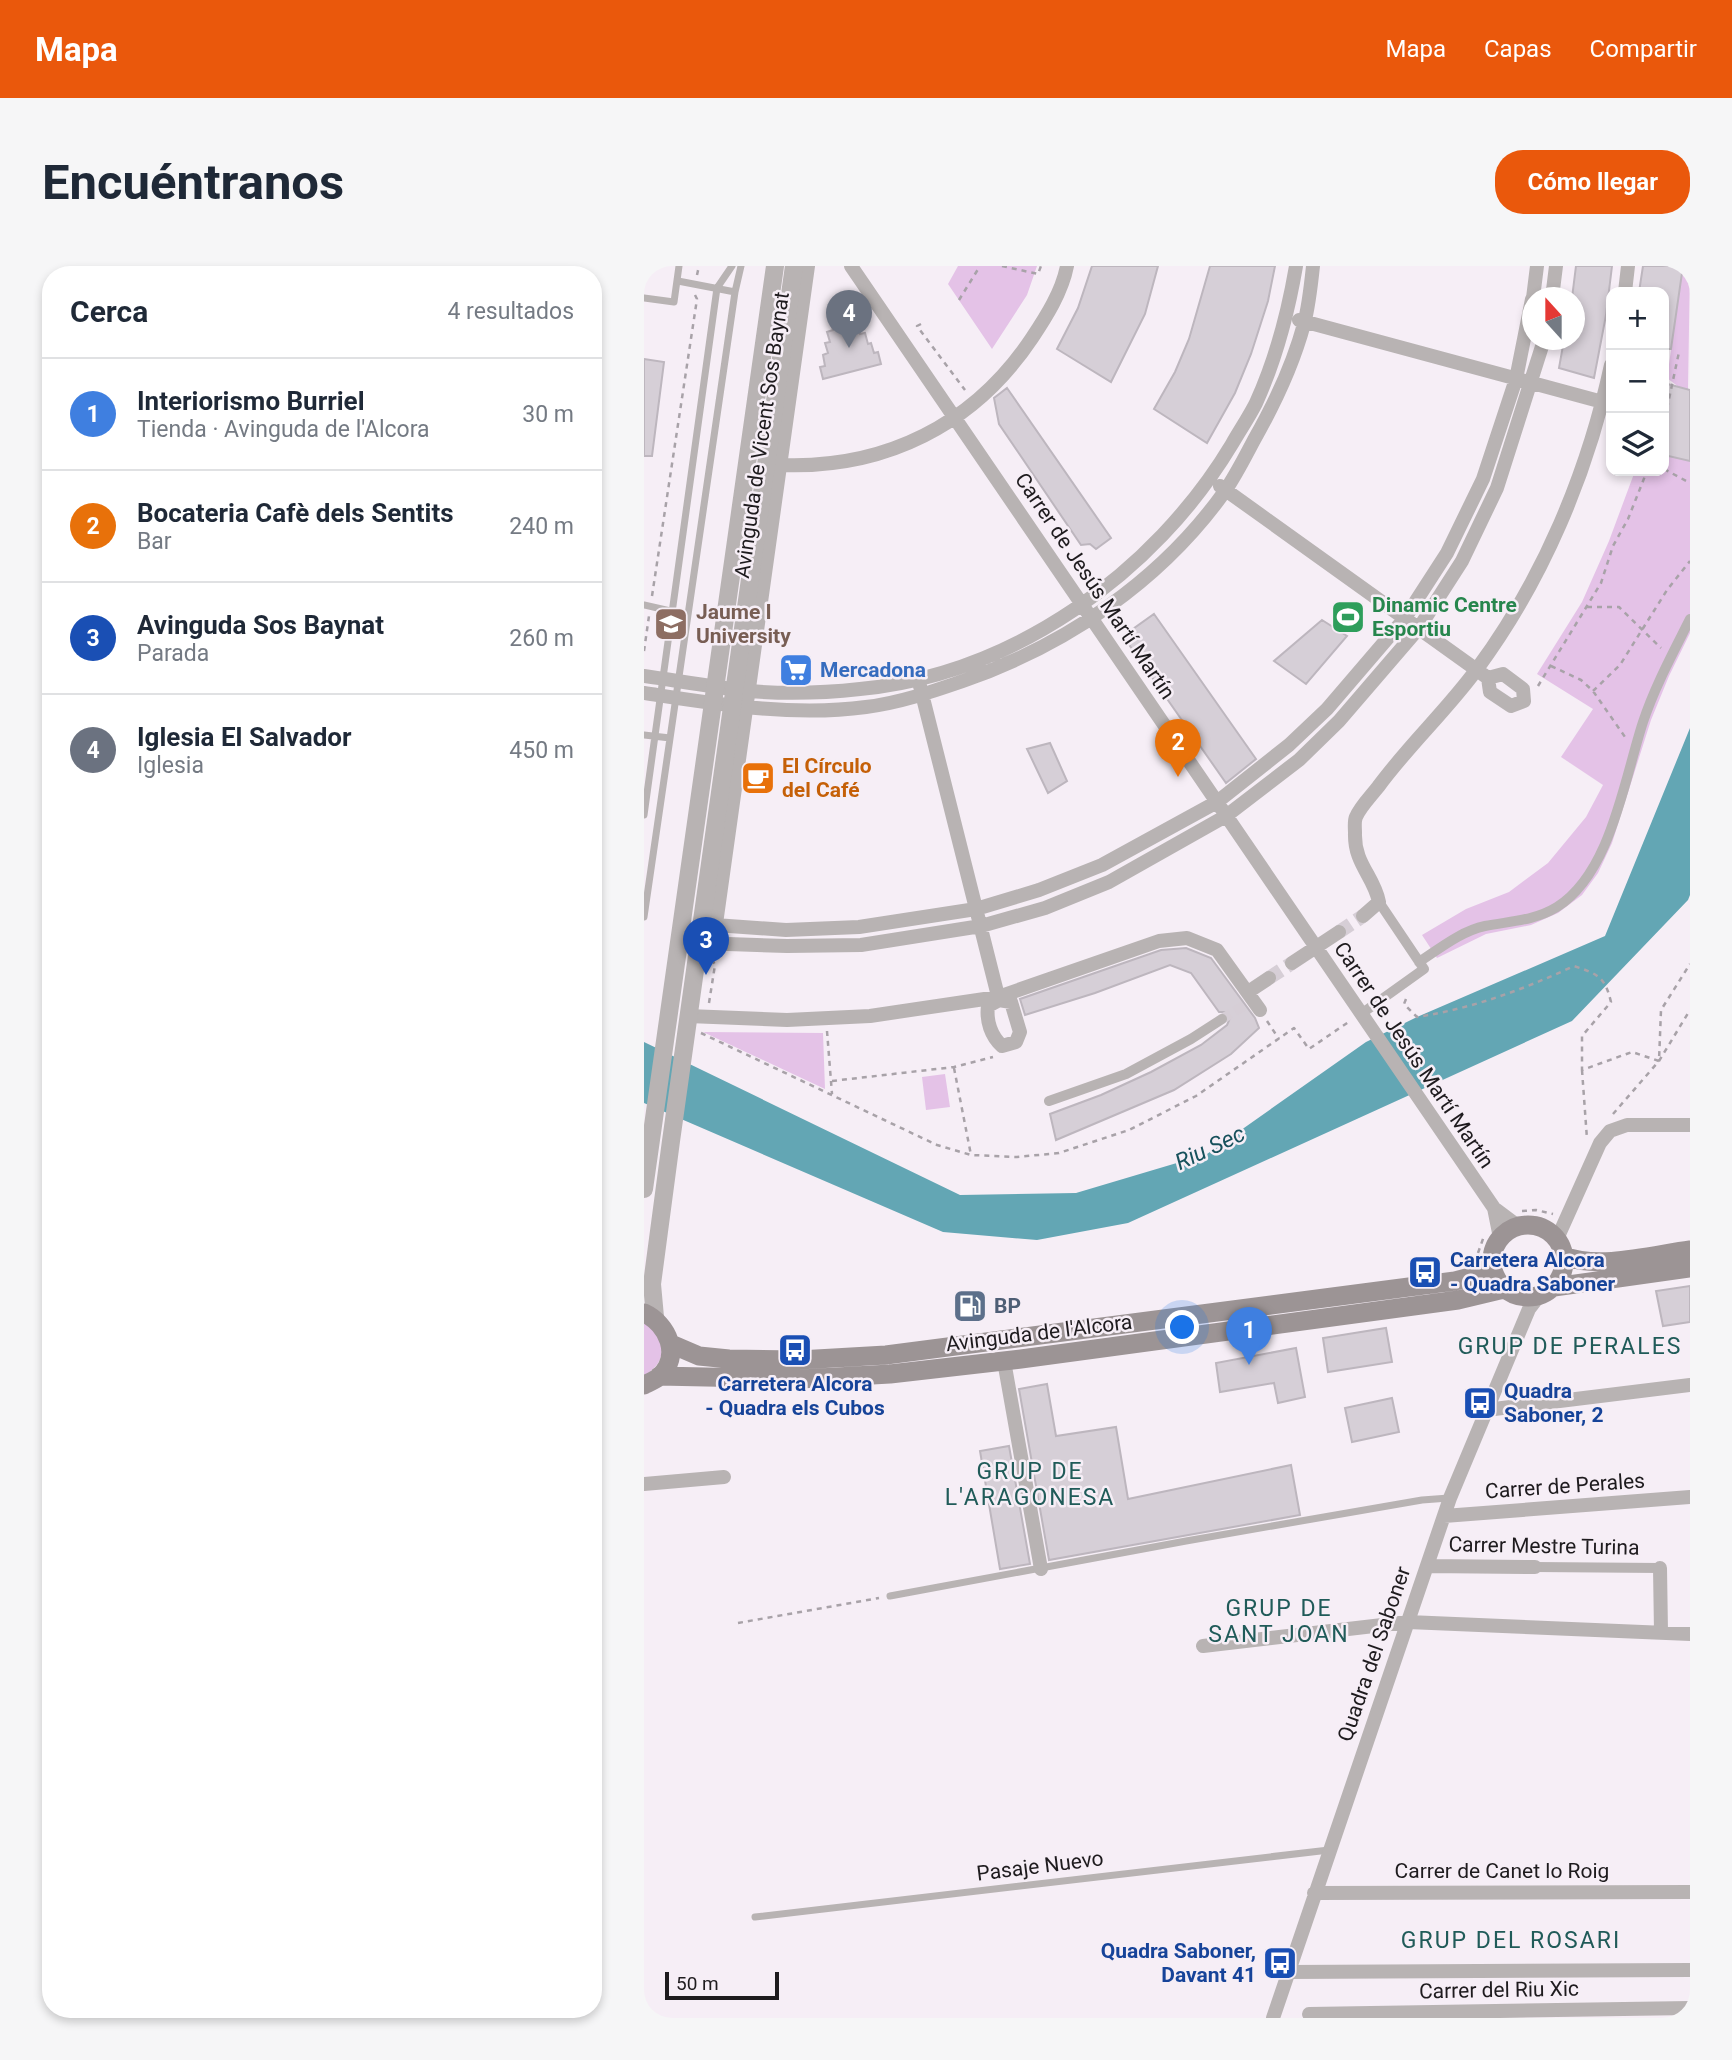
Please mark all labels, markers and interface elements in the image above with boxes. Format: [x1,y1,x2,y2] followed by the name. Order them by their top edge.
[35,30,118,69] text: Mapa
[1385,35,1446,63] text: Mapa
[1484,35,1552,63] text: Capas
[1590,35,1697,63] text: Compartir
[1495,150,1690,214] button: Cómo llegar
[42,154,344,211] text: Encuéntranos
[1522,287,1585,350] north arrow
[1606,287,1669,476] map controls
[1606,287,1669,350] button: +
[730,290,794,580] street label: Avinguda de Vicent Sos Baynat
[826,290,872,348] pin: 4
[70,294,148,329] text: Cerca
[447,298,574,325] text: 4 resultados
[1606,350,1669,413] button: −
[137,386,365,416] text: Interiorismo Burriel
[86,401,100,428] text: 1
[522,401,574,428] text: 30 m
[1606,413,1669,476] button: layers
[137,416,430,443] text: Tienda · Avinguda de l'Alcora
[1010,468,1180,704] street label: Carrer de Jesús Martí Martín
[137,498,454,528] text: Bocateria Cafè dels Sentits
[86,513,100,540] text: 2
[509,513,574,540] text: 240 m
[137,528,172,555] text: Bar
[1372,593,1517,641] place label: Dinamic Centre Esportiu
[1329,598,1367,636] sports icon: Dinamic Centre Esportiu
[696,600,791,648] place label: Jaume I University
[652,605,690,643] school or university icon: Jaume I University
[137,610,384,640] text: Avinguda Sos Baynat
[86,625,100,652] text: 3
[509,625,574,652] text: 260 m
[137,640,209,667] text: Parada
[777,651,815,689] supermarket icon: Mercadona
[820,658,926,682] place label: Mercadona
[1155,719,1201,777] pin: 2
[137,722,352,752] text: Iglesia El Salvador
[86,737,100,764] text: 4
[509,737,574,764] text: 450 m
[137,752,204,779] text: Iglesia
[782,754,872,802] place label: El Círculo del Café
[739,759,777,797] cafe icon: El Círculo del Café
[683,917,729,975] pin: 3
[1329,937,1499,1173] street label: Carrer de Jesús Martí Martín
[1171,1120,1249,1176] water label: Riu Sec
[1450,1248,1616,1296] place label: Carretera Alcora - Quadra Saboner
[1406,1253,1444,1291] bus stop icon: Carretera Alcora - Quadra Saboner
[951,1287,989,1325] fuel station icon: BP
[994,1294,1021,1318] place label: BP
[1226,1307,1272,1365] pin: 1
[944,1310,1134,1356] street label: Avinguda de l'Alcora
[1165,1310,1199,1344] your location
[776,1331,814,1369] bus stop icon: Carretera Alcora - Quadra els Cubos
[1458,1333,1682,1360] district label: GRUP DE PERALES
[705,1372,885,1420] place label: Carretera Alcora - Quadra els Cubos
[1504,1379,1603,1427] place label: Quadra Saboner, 2
[1461,1384,1499,1422] bus stop icon: Quadra Saboner, 2
[945,1458,1115,1511] district label: GRUP DE L'ARAGONESA
[1484,1468,1646,1504] street label: Carrer de Perales
[1448,1532,1640,1560] street label: Carrer Mestre Turina
[1333,1563,1415,1745] street label: Quadra del Saboner
[1208,1595,1350,1648] district label: GRUP DE SANT JOAN
[975,1846,1105,1886] street label: Pasaje Nuevo
[1395,1859,1609,1883] street label: Carrer de Canet lo Roig
[1401,1927,1621,1954] district label: GRUP DEL ROSARI
[1101,1939,1256,1987] place label: Quadra Saboner, Davant 41
[1261,1944,1299,1982] bus stop icon: Quadra Saboner, Davant 41
[665,1969,779,2001] scale bar
[676,1972,719,1995] text: 50 m
[1419,1977,1579,2003] street label: Carrer del Riu Xic

